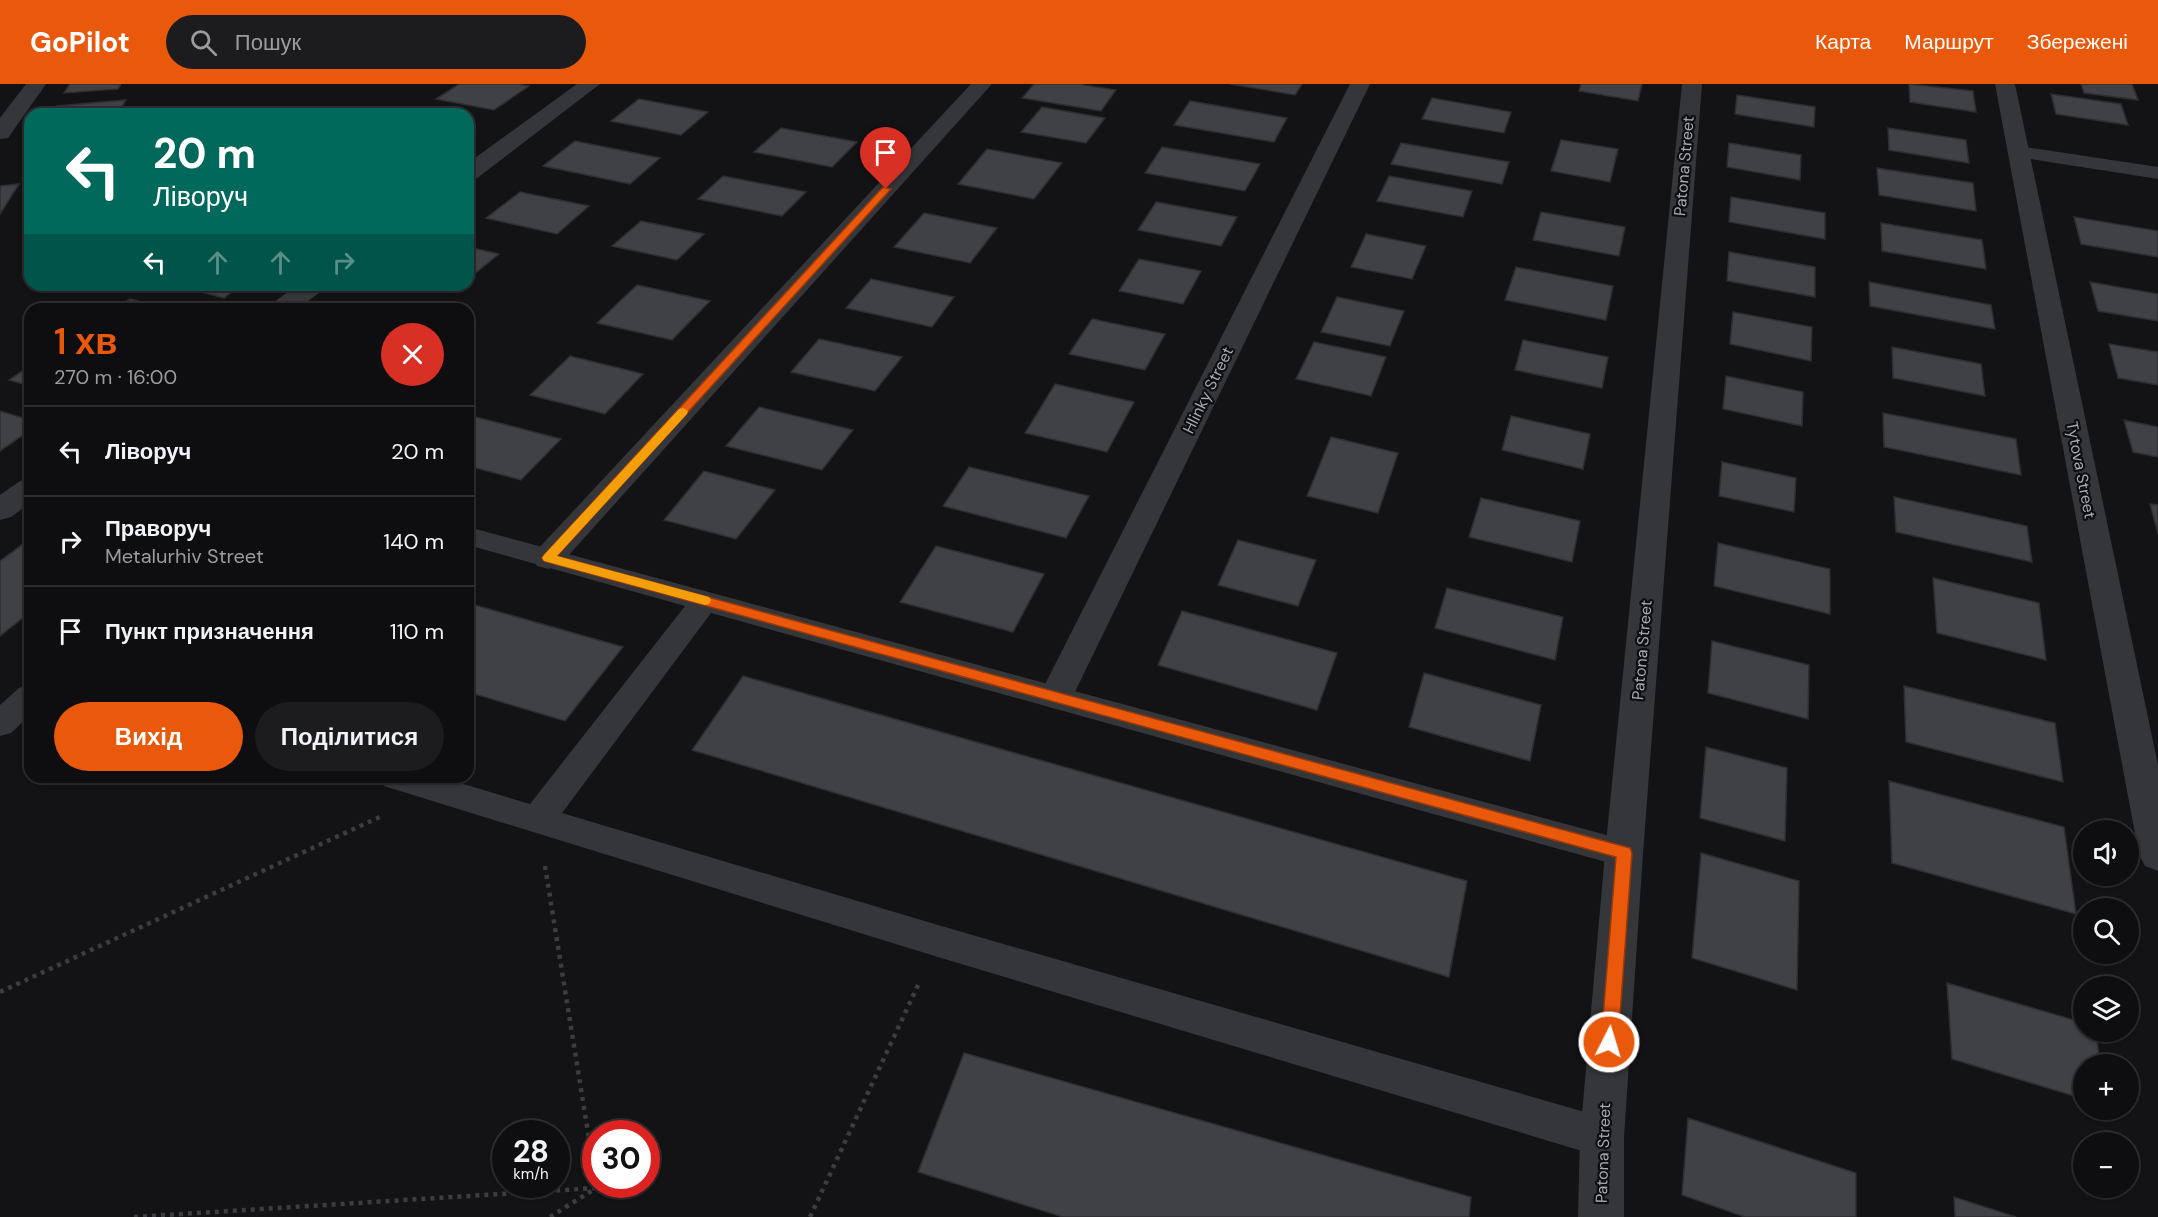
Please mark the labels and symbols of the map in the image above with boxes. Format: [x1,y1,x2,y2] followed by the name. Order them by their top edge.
[1669,115,1699,217] street label: Patona Street
[860,127,911,189] pin
[1178,343,1238,437] street label: Hlinky Street
[2061,420,2101,520] street label: Tytova Street
[1627,599,1657,701] street label: Patona Street
[1577,1010,1641,1074] position arrow
[1591,1102,1615,1204] street label: Patona Street
[582,1120,660,1198] speed limit sign: 30

